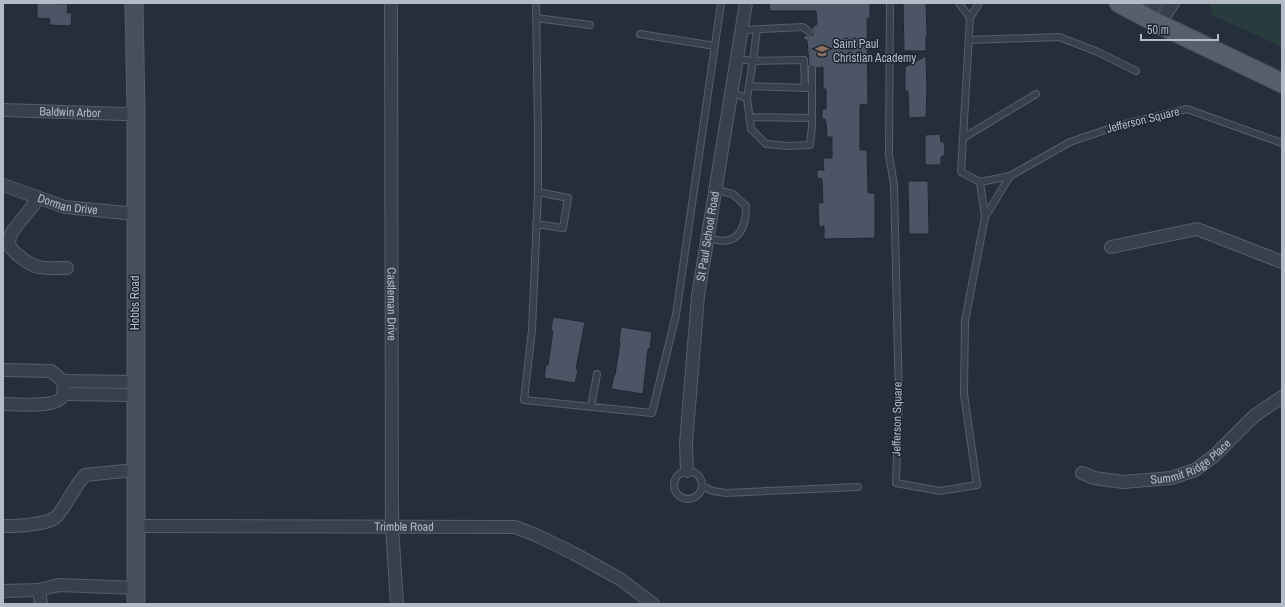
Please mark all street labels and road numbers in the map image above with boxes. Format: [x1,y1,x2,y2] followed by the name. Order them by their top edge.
[39,103,102,121] street label: Baldwin Arbor
[1105,103,1181,137] street label: Jefferson Square
[36,190,99,218] street label: Dorman Drive
[693,190,723,283] street label: St Paul School Road
[384,267,400,341] street label: Castleman Drive
[127,276,143,330] street label: Hobbs Road
[888,381,906,457] street label: Jefferson Square
[1150,436,1234,488] street label: Summit Ridge Place
[374,519,434,535] street label: Trimble Road

